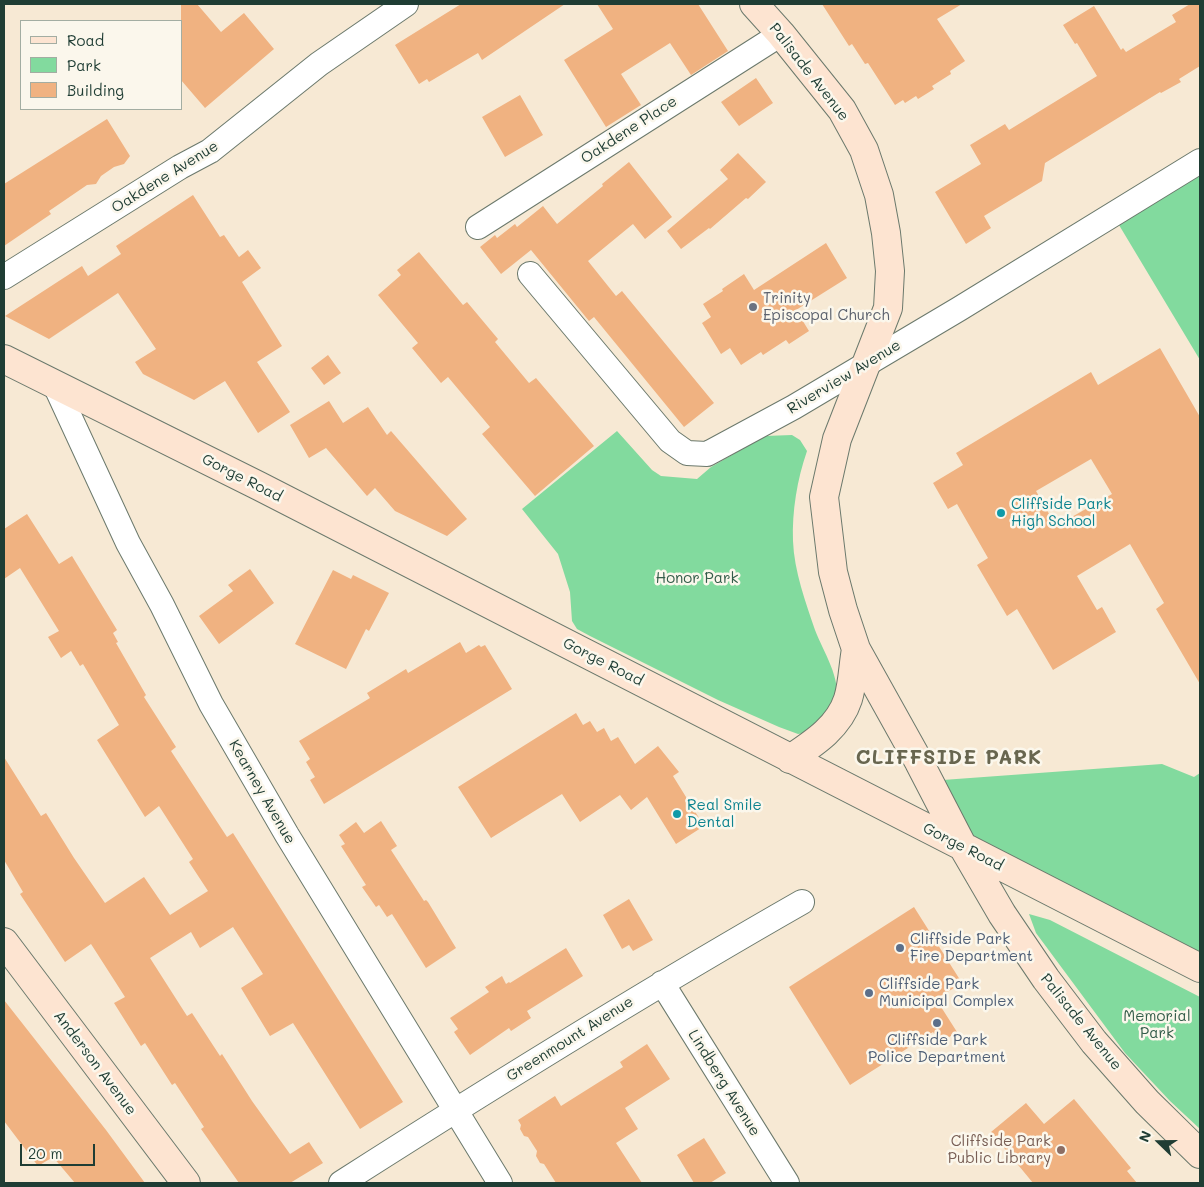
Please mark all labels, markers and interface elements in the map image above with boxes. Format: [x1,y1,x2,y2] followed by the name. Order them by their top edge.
[20,20,182,110] legend
[765,20,853,124] street label: Palisade Avenue
[67,30,104,50] text: Road
[67,55,101,75] text: Park
[67,80,124,100] text: Building
[578,92,680,168] street label: Oakdene Place
[108,137,222,217] street label: Oakdene Avenue
[763,289,890,324] place label: Trinity Episcopal Church
[747,301,759,313] marker: Trinity Episcopal Church
[784,336,904,418] street label: Riverview Avenue
[199,450,285,506] street label: Gorge Road
[1011,495,1111,530] place label: Cliffside Park High School
[995,507,1007,519] marker: Cliffside Park High School
[655,569,739,587] park label: Honor Park
[560,634,646,690] street label: Gorge Road
[225,737,299,847] street label: Kearney Avenue
[854,746,1044,770] district label: CLIFFSIDE PARK
[687,796,762,831] place label: Real Smile Dental
[671,808,683,820] marker: Real Smile Dental
[920,819,1006,875] street label: Gorge Road
[910,930,1033,965] place label: Cliffside Park Fire Department
[894,942,906,954] marker: Cliffside Park Fire Department
[1037,970,1125,1074] street label: Palisade Avenue
[879,975,1014,1010] place label: Cliffside Park Municipal Complex
[863,987,875,999] marker: Cliffside Park Municipal Complex
[503,993,637,1085] street label: Greenmount Avenue
[50,1007,140,1119] street label: Anderson Avenue
[1123,1007,1191,1042] park label: Memorial Park
[931,1017,943,1029] marker: Cliffside Park Police Department
[684,1026,764,1140] street label: Lindberg Avenue
[868,1031,1006,1066] place label: Cliffside Park Police Department
[1134,1117,1184,1167] north arrow
[1134,1128,1155,1145] text: N
[948,1132,1051,1167] place label: Cliffside Park Public Library
[22,1134,98,1166] scale bar
[28,1143,62,1163] text: 20 m
[1055,1144,1067,1156] marker: Cliffside Park Public Library

